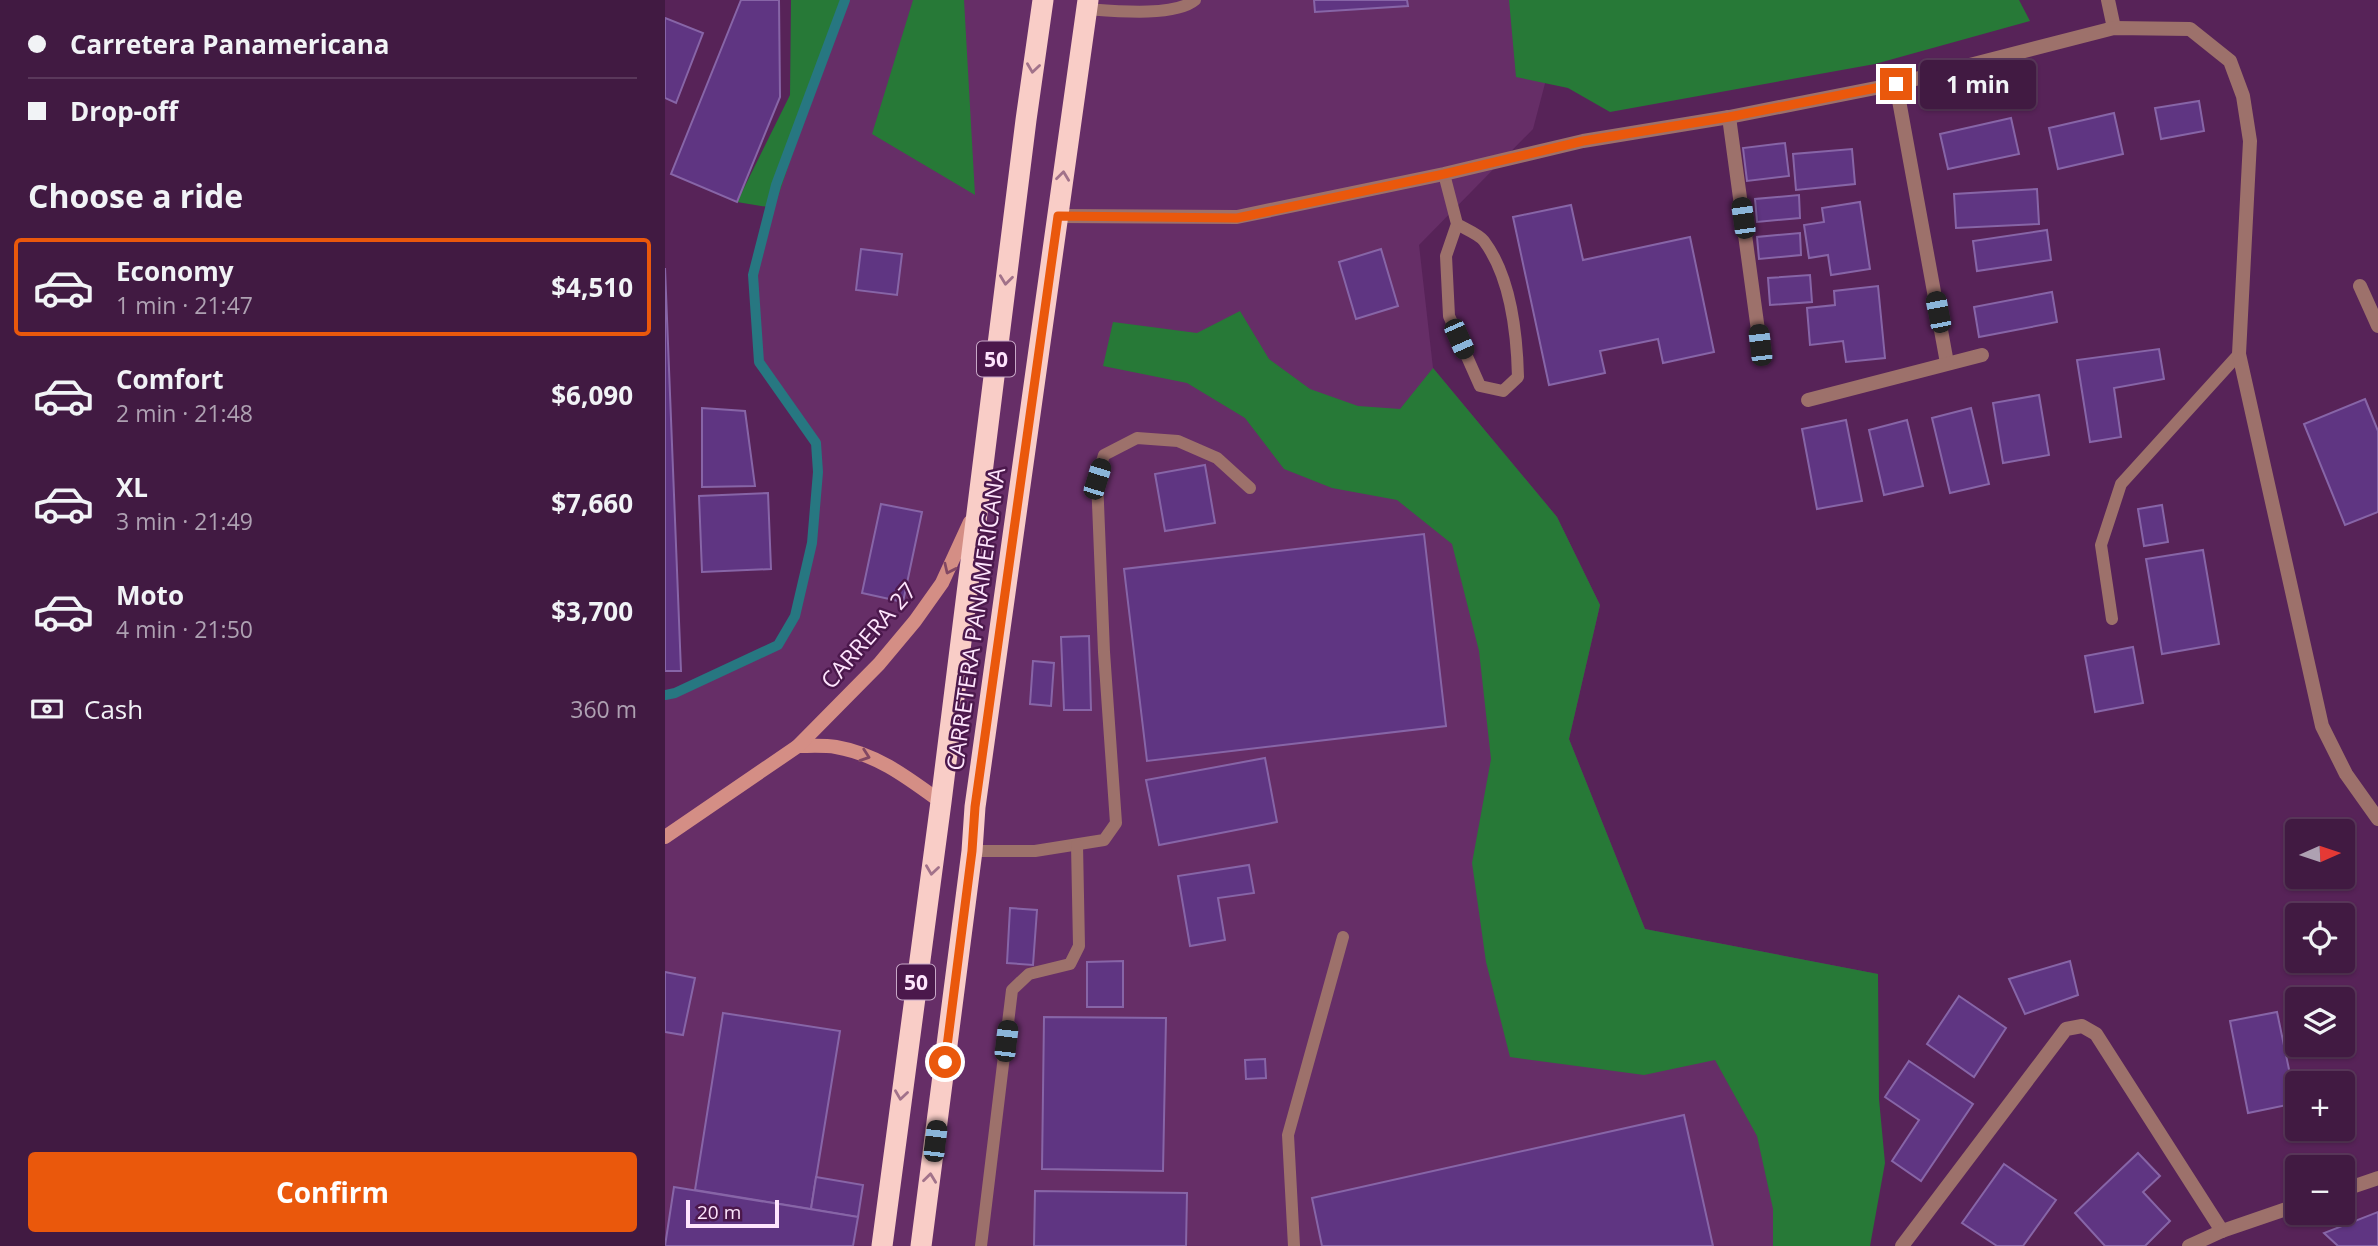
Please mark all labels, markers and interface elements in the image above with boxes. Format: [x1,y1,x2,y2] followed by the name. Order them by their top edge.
[70,26,389,62] text: Carretera Panamericana
[1921,60,2036,108] callout: 1 min
[1026,62,1041,73] one-way arrow
[1880,68,1912,100] route end
[1946,68,2010,100] text: 1 min
[70,93,178,129] text: Drop-off
[1055,170,1070,182] one-way arrow
[28,174,243,217] text: Choose a ride
[1730,196,1757,240] car
[116,253,234,289] text: Economy
[32,256,95,319] icon: car
[551,269,633,305] text: $4,510
[998,274,1013,286] one-way arrow
[116,289,253,321] text: 1 min · 21:47
[1924,289,1953,335] car
[1441,316,1478,362] car
[1748,323,1773,367] car
[977,342,1015,376] road number: 50
[116,361,223,397] text: Comfort
[32,364,95,427] icon: car
[551,377,633,413] text: $6,090
[116,397,253,429] text: 2 min · 21:48
[1081,456,1114,502] car
[938,465,1012,773] street label: CARRETERA PANAMERICANA
[116,469,148,505] text: XL
[32,472,95,535] icon: car
[551,485,633,521] text: $7,660
[116,505,253,537] text: 3 min · 21:49
[943,562,957,574] one-way arrow
[813,575,923,695] street label: CARRERA 27
[116,577,184,613] text: Moto
[32,580,95,643] icon: car
[551,593,633,629] text: $3,700
[116,613,253,645] text: 4 min · 21:50
[28,690,66,728] icon: cash
[84,691,143,727] text: Cash
[570,693,637,725] text: 360 m
[858,748,870,762] one-way arrow
[2285,819,2355,889] north arrow
[2285,819,2355,1225] map controls
[924,864,939,875] one-way arrow
[2285,903,2355,973] button: locate
[897,964,935,1000] road number: 50
[2285,987,2355,1057] button: layers
[994,1019,1019,1063] car
[929,1046,961,1078] route start
[2285,1071,2355,1141] button: +
[893,1089,908,1101] one-way arrow
[923,1119,948,1163] car
[28,1152,637,1232] button: Confirm
[2285,1155,2355,1225] button: −
[922,1172,937,1184] one-way arrow
[686,1197,779,1229] scale bar
[697,1199,741,1225] text: 20 m

